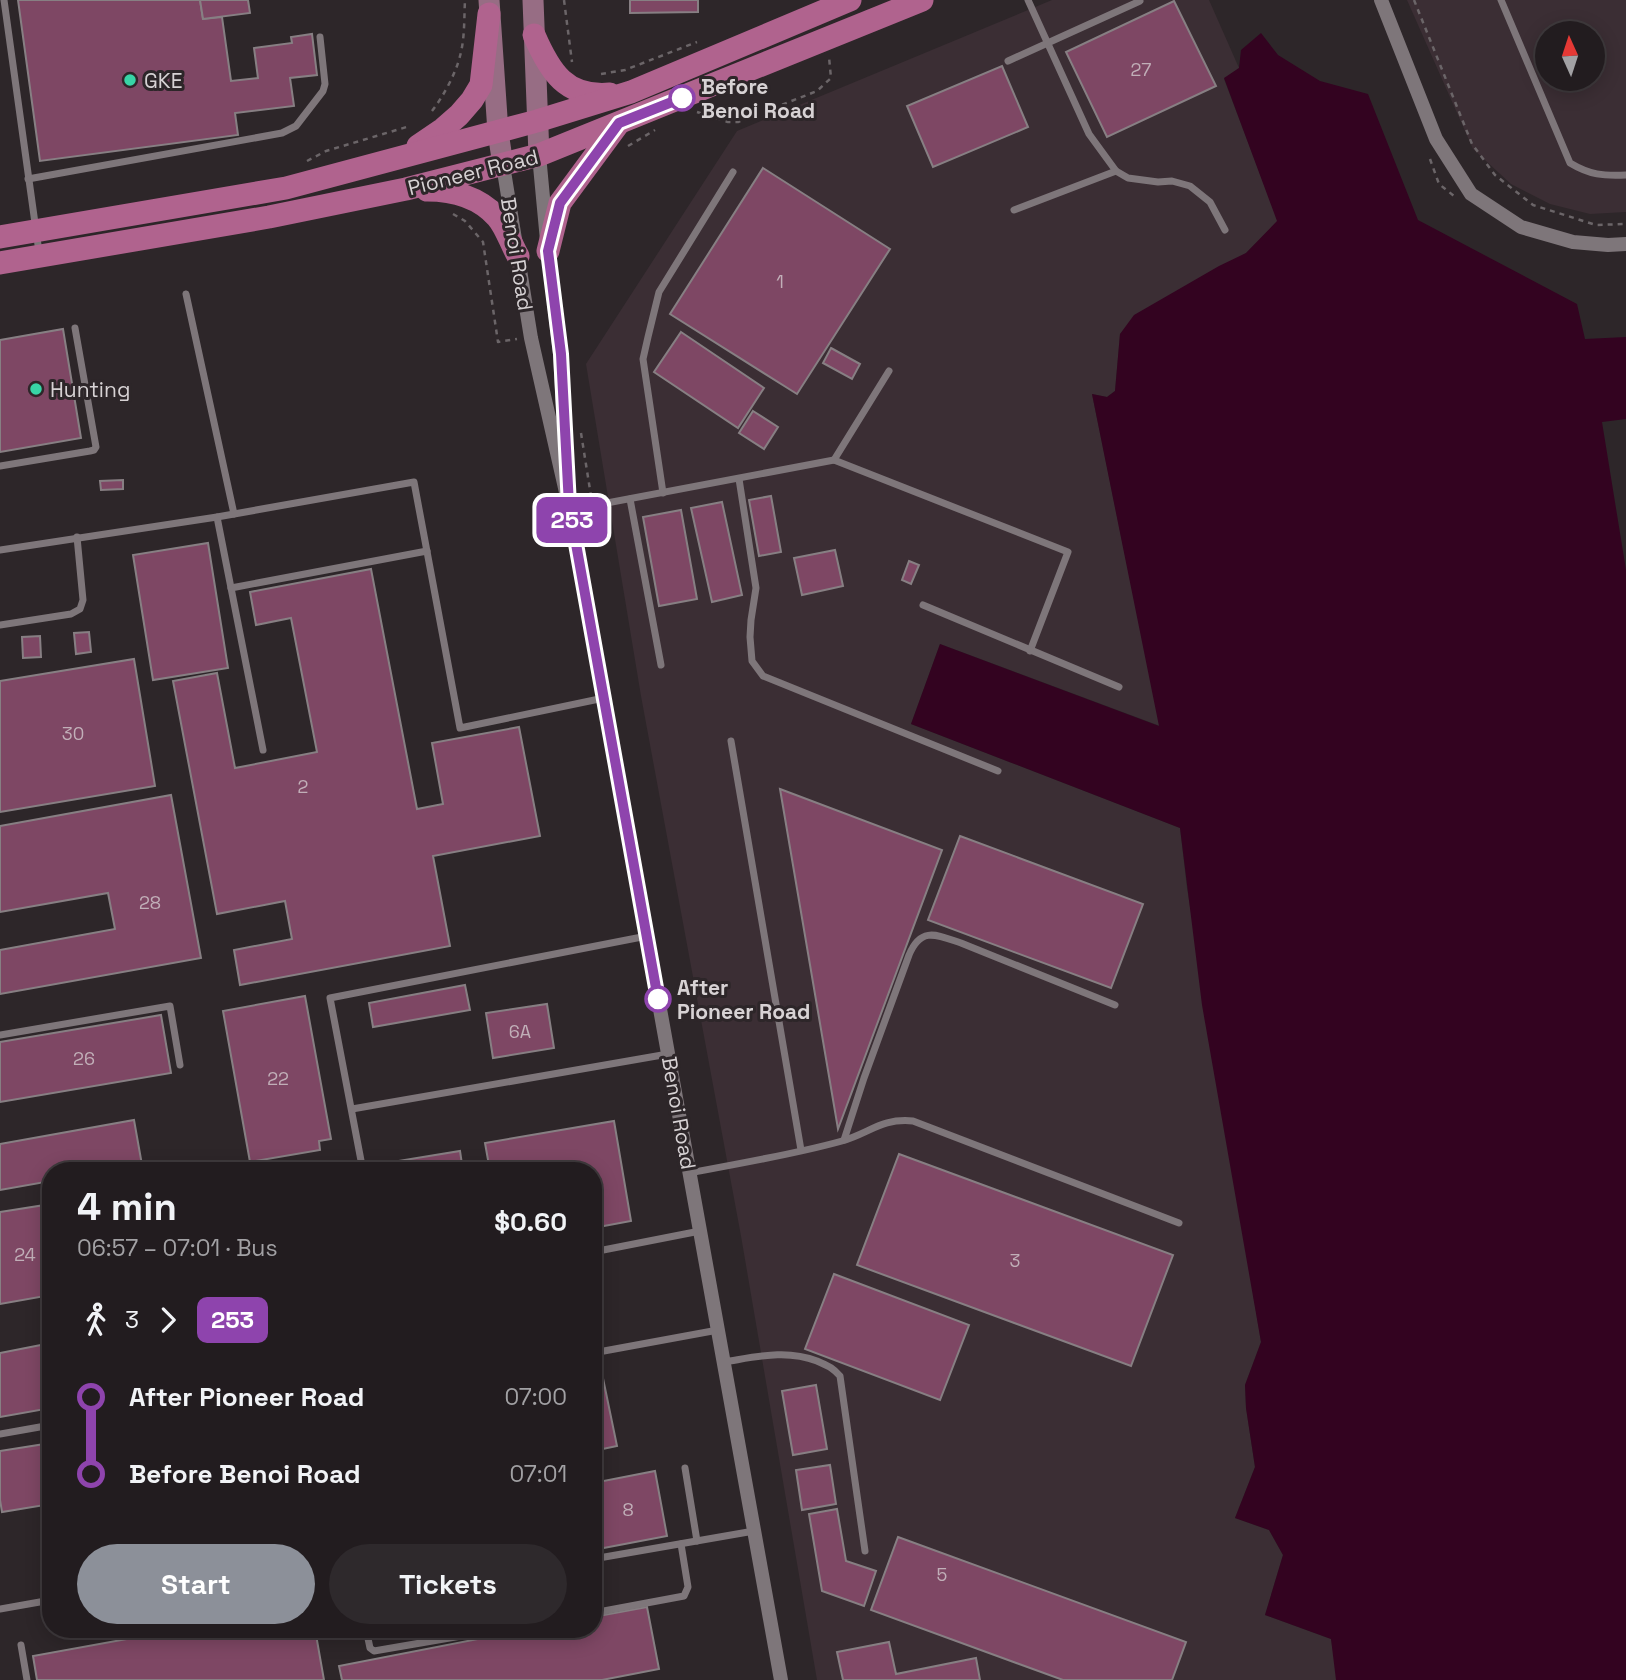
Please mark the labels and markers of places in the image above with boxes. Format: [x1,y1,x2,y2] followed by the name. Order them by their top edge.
[144,67,183,94] place label: GKE
[122,72,138,88] marker: GKE
[701,73,815,124] place label: Before Benoi Road
[669,85,695,111] marker: Before Benoi Road
[50,376,130,403] place label: Hunting
[28,381,44,397] marker: Hunting
[677,974,810,1025] place label: After Pioneer Road
[645,986,671,1012] marker: After Pioneer Road

